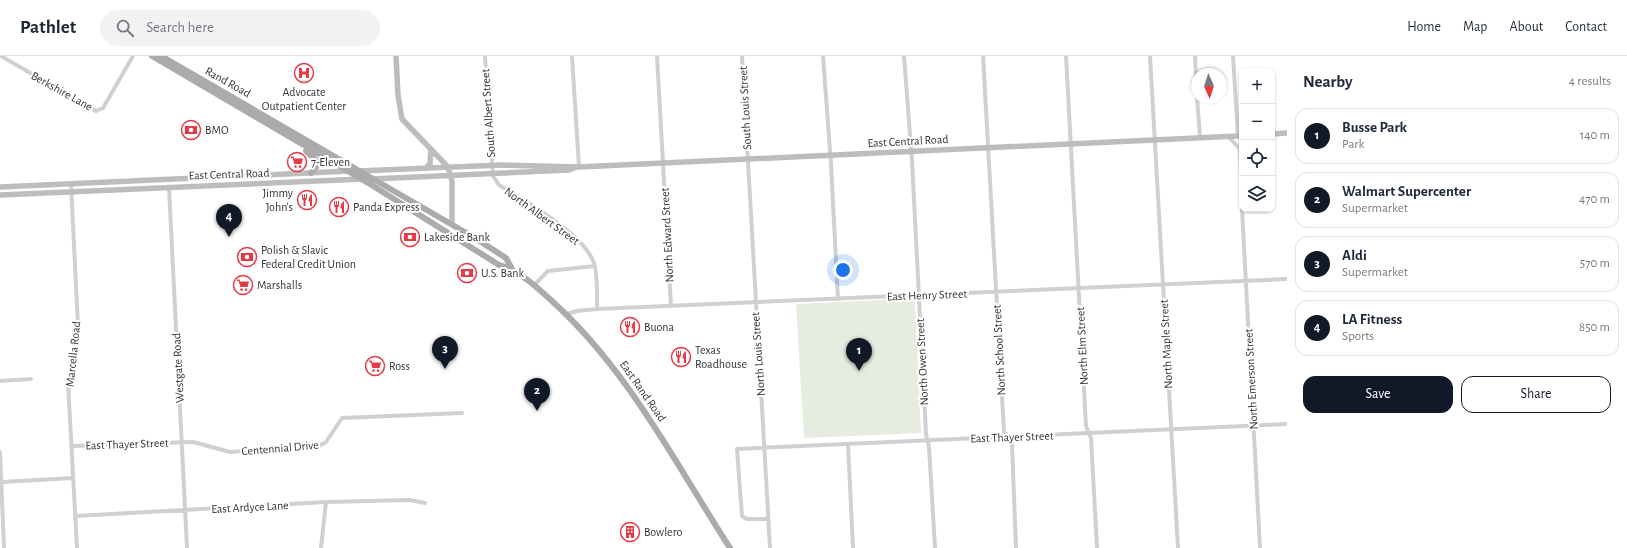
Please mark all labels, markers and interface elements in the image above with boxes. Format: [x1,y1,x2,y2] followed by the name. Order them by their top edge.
[100,10,380,46] search box
[114,17,136,39] icon: search
[20,18,76,37] text: Pathlet
[146,20,214,35] text: Search here
[1407,20,1441,34] text: Home
[1463,20,1487,34] text: Map
[1509,20,1543,34] text: About
[1565,20,1607,34] text: Contact
[293,62,315,84] hospital icon: Advocate Outpatient Center
[203,65,253,99] street label: Rand Road
[737,66,753,150] street label: South Louis Street
[479,68,497,158] street label: South Albert Street
[1191,68,1227,104] north arrow
[1239,68,1275,212] map controls
[1239,68,1275,104] button: +
[29,69,95,113] street label: Berkshire Lane
[1303,73,1353,90] text: Nearby
[1569,75,1611,88] text: 4 results
[262,86,346,112] place label: Advocate Outpatient Center
[1239,104,1275,140] button: −
[180,119,202,141] bank icon: BMO
[1342,120,1407,135] text: Busse Park
[205,124,229,136] place label: BMO
[1315,129,1319,142] text: 1
[1580,129,1610,142] text: 140 m
[867,133,949,149] street label: East Central Road
[1342,138,1364,151] text: Park
[1239,140,1275,176] button: locate
[286,151,308,173] supermarket icon: 7-Eleven
[311,156,350,168] place label: 7-Eleven
[188,167,270,181] street label: East Central Road
[1239,176,1275,212] button: layers
[1342,184,1471,199] text: Walmart Supercenter
[502,185,582,247] street label: North Albert Street
[262,187,293,213] place label: Jimmy John's
[659,187,675,283] street label: North Edward Street
[296,189,318,211] restaurant icon: Jimmy John's
[1314,193,1320,206] text: 2
[1579,193,1610,206] text: 470 m
[328,196,350,218] restaurant icon: Panda Express
[353,201,420,213] place label: Panda Express
[1342,202,1408,215] text: Supermarket
[216,204,242,237] pin: 4
[399,226,421,248] bank icon: Lakeside Bank
[424,231,490,243] place label: Lakeside Bank
[261,244,356,270] place label: Polish & Slavic Federal Credit Union
[236,246,258,268] bank icon: Polish & Slavic Federal Credit Union
[1342,248,1367,263] text: Aldi
[1314,257,1320,270] text: 3
[1580,257,1610,270] text: 570 m
[833,260,853,280] your location
[456,262,478,284] bank icon: U.S. Bank
[1342,266,1408,279] text: Supermarket
[481,267,525,279] place label: U.S. Bank
[232,274,254,296] supermarket icon: Marshalls
[257,279,302,291] place label: Marshalls
[887,288,968,303] street label: East Henry Street
[1158,299,1174,389] street label: North Maple Street
[991,304,1007,396] street label: North School Street
[1074,306,1090,385] street label: North Elm Street
[749,311,767,396] street label: North Louis Street
[1342,312,1402,327] text: LA Fitness
[619,316,641,338] restaurant icon: Buona
[914,318,930,406] street label: North Owen Street
[64,320,82,388] street label: Marcella Road
[644,321,675,333] place label: Buona
[1314,321,1320,334] text: 4
[1579,321,1610,334] text: 850 m
[1242,328,1260,430] street label: North Emerson Street
[1342,330,1374,343] text: Sports
[170,333,186,403] street label: Westgate Road
[432,336,458,369] pin: 3
[846,338,872,371] pin: 1
[695,344,747,370] place label: Texas Roadhouse
[670,346,692,368] restaurant icon: Texas Roadhouse
[364,355,386,377] supermarket icon: Ross
[618,358,668,424] street label: East Rand Road
[389,360,410,372] place label: Ross
[1303,376,1453,413] button: Save
[1461,376,1611,413] button: Share
[524,378,550,411] pin: 2
[970,430,1054,445] street label: East Thayer Street
[85,437,169,452] street label: East Thayer Street
[241,439,319,457] street label: Centennial Drive
[211,499,289,516] street label: East Ardyce Lane
[619,521,641,543] building icon: Bowlero
[644,526,682,538] place label: Bowlero

